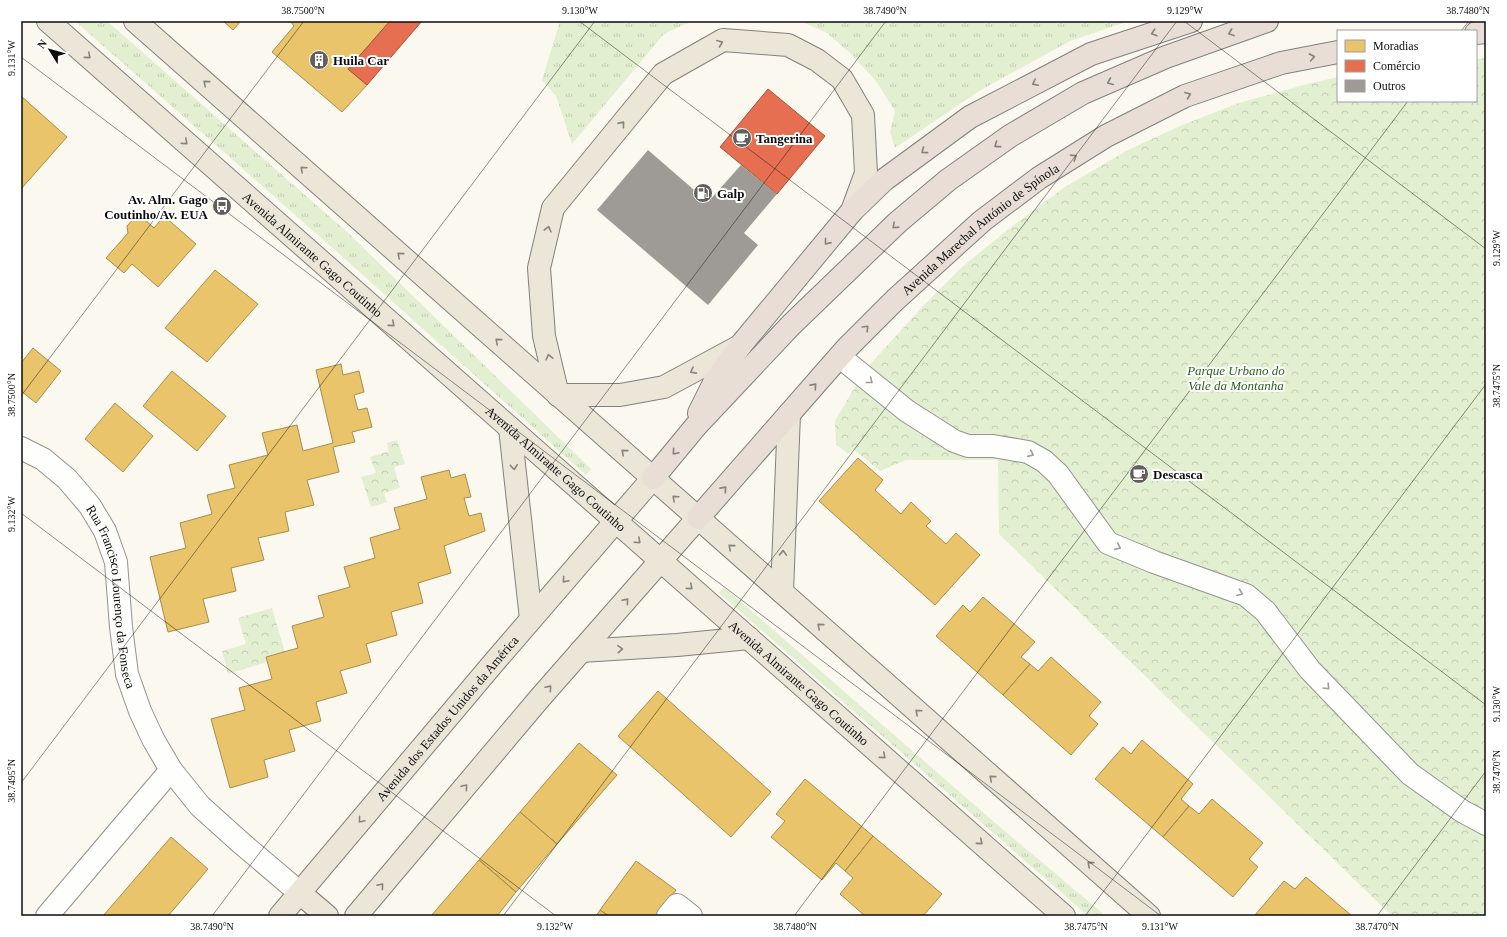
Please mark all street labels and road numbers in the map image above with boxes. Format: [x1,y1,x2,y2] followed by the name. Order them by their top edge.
[898,160,1062,298] street label: Avenida Marechal António de Spínola
[240,189,386,320] street label: Avenida Almirante Gago Coutinho
[483,403,629,534] street label: Avenida Almirante Gago Coutinho
[84,502,139,691] street label: Rua Francisco Lourenço da Fonseca
[726,617,872,748] street label: Avenida Almirante Gago Coutinho
[373,632,521,804] street label: Avenida dos Estados Unidos da América

